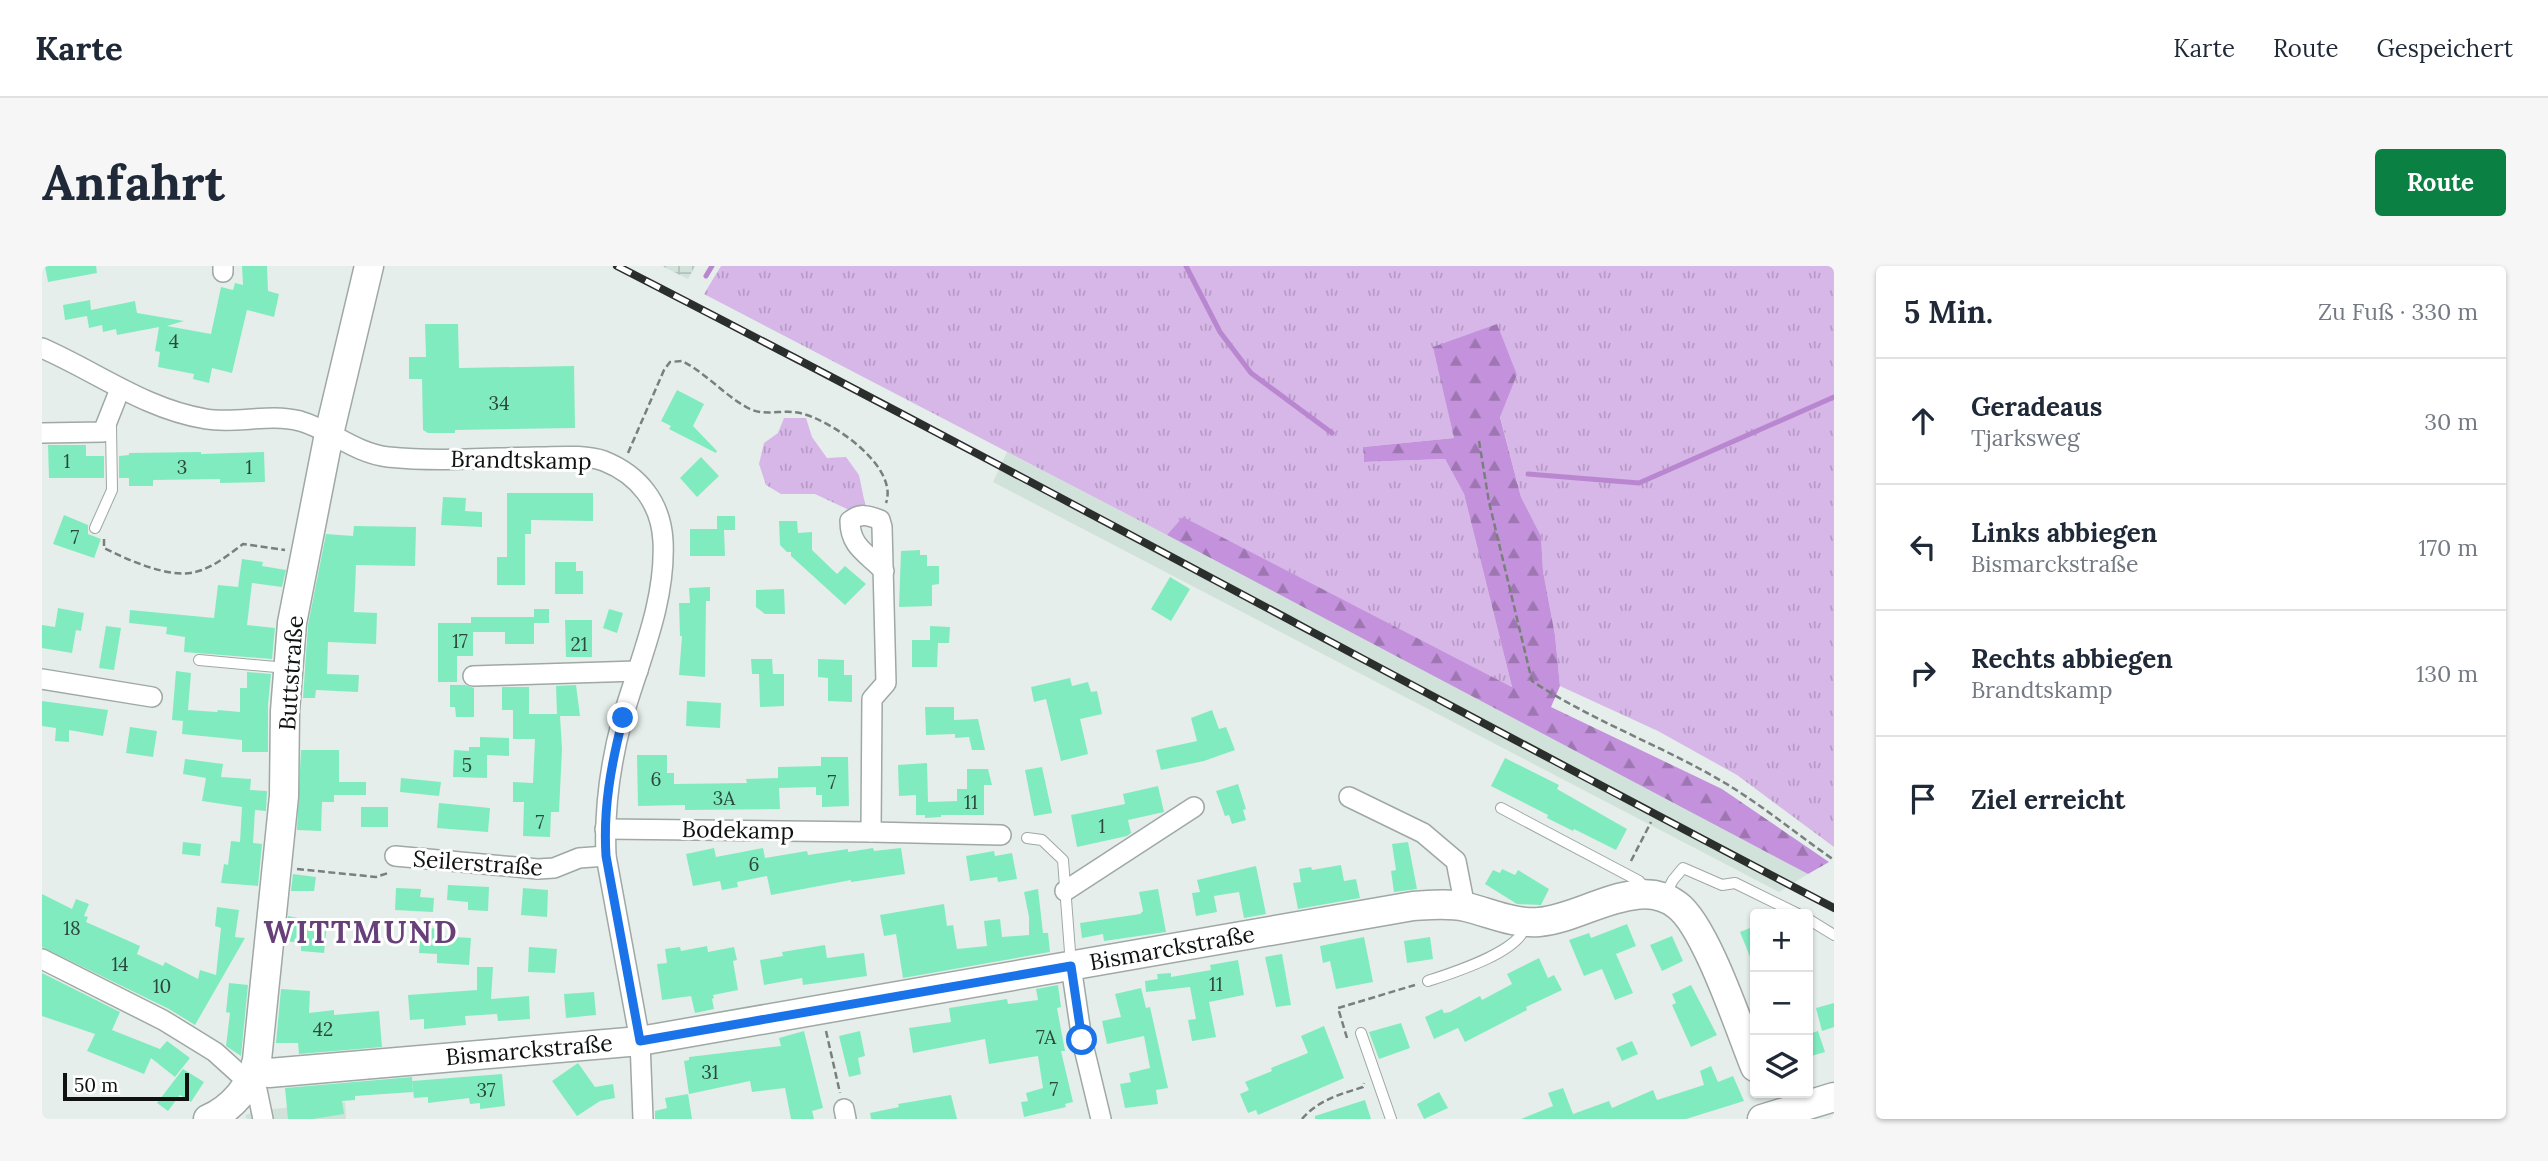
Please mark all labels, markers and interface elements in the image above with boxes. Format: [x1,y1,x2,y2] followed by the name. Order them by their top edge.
[35,27,123,69] text: Karte
[2173,33,2235,64] text: Karte
[2273,33,2339,64] text: Route
[2377,33,2513,64] text: Gespeichert
[2375,149,2506,216] button: Route
[42,151,225,213] text: Anfahrt
[1904,293,1993,331] text: 5 Min.
[2318,297,2478,326] text: Zu Fuß · 330 m
[169,329,179,353] house number: 4
[1971,390,2102,423] text: Geradeaus
[489,391,509,415] house number: 34
[1904,402,1942,440] icon: ahead
[2424,407,2478,436] text: 30 m
[1971,423,2080,452] text: Tjarksweg
[450,444,592,475] street label: Brandtskamp
[64,449,71,473] house number: 1
[177,455,187,479] house number: 3
[246,455,253,479] house number: 1
[1971,516,2157,549] text: Links abbiegen
[71,525,80,549] house number: 7
[1904,528,1942,566] icon: left
[2418,533,2478,562] text: 170 m
[1971,549,2138,578] text: Bismarckstraße
[272,614,309,731] street label: Buttstraße
[452,629,468,653] house number: 17
[570,632,588,656] house number: 21
[1971,642,2173,675] text: Rechts abbiegen
[1904,654,1942,692] icon: right
[2416,659,2478,688] text: 130 m
[1971,675,2112,704] text: Brandtskamp
[607,702,638,733] route end
[462,753,472,777] house number: 5
[651,767,662,791] house number: 6
[828,770,837,794] house number: 7
[1904,780,1942,818] icon: arrive
[1971,783,2125,816] text: Ziel erreicht
[713,786,736,810] house number: 3A
[964,790,978,814] house number: 11
[536,810,545,834] house number: 7
[682,814,795,845] street label: Bodekamp
[1099,814,1106,838] house number: 1
[412,844,544,882] street label: Seilerstraße
[749,852,760,876] house number: 6
[1750,909,1813,1098] map controls
[1750,909,1813,972] button: +
[263,913,459,951] district label: WITTMUND
[63,916,81,940] house number: 18
[1087,919,1257,976] street label: Bismarckstraße
[111,952,129,976] house number: 14
[1209,972,1223,996] house number: 11
[1750,972,1813,1035] button: −
[153,974,171,998] house number: 10
[313,1017,333,1041] house number: 42
[1066,1024,1097,1055] route start
[1036,1025,1057,1049] house number: 7A
[444,1028,614,1071] street label: Bismarckstraße
[1750,1035,1813,1098] button: layers
[701,1060,719,1084] house number: 31
[63,1070,189,1102] scale bar
[74,1073,118,1097] text: 50 m
[1050,1077,1059,1101] house number: 7
[477,1078,496,1102] house number: 37

